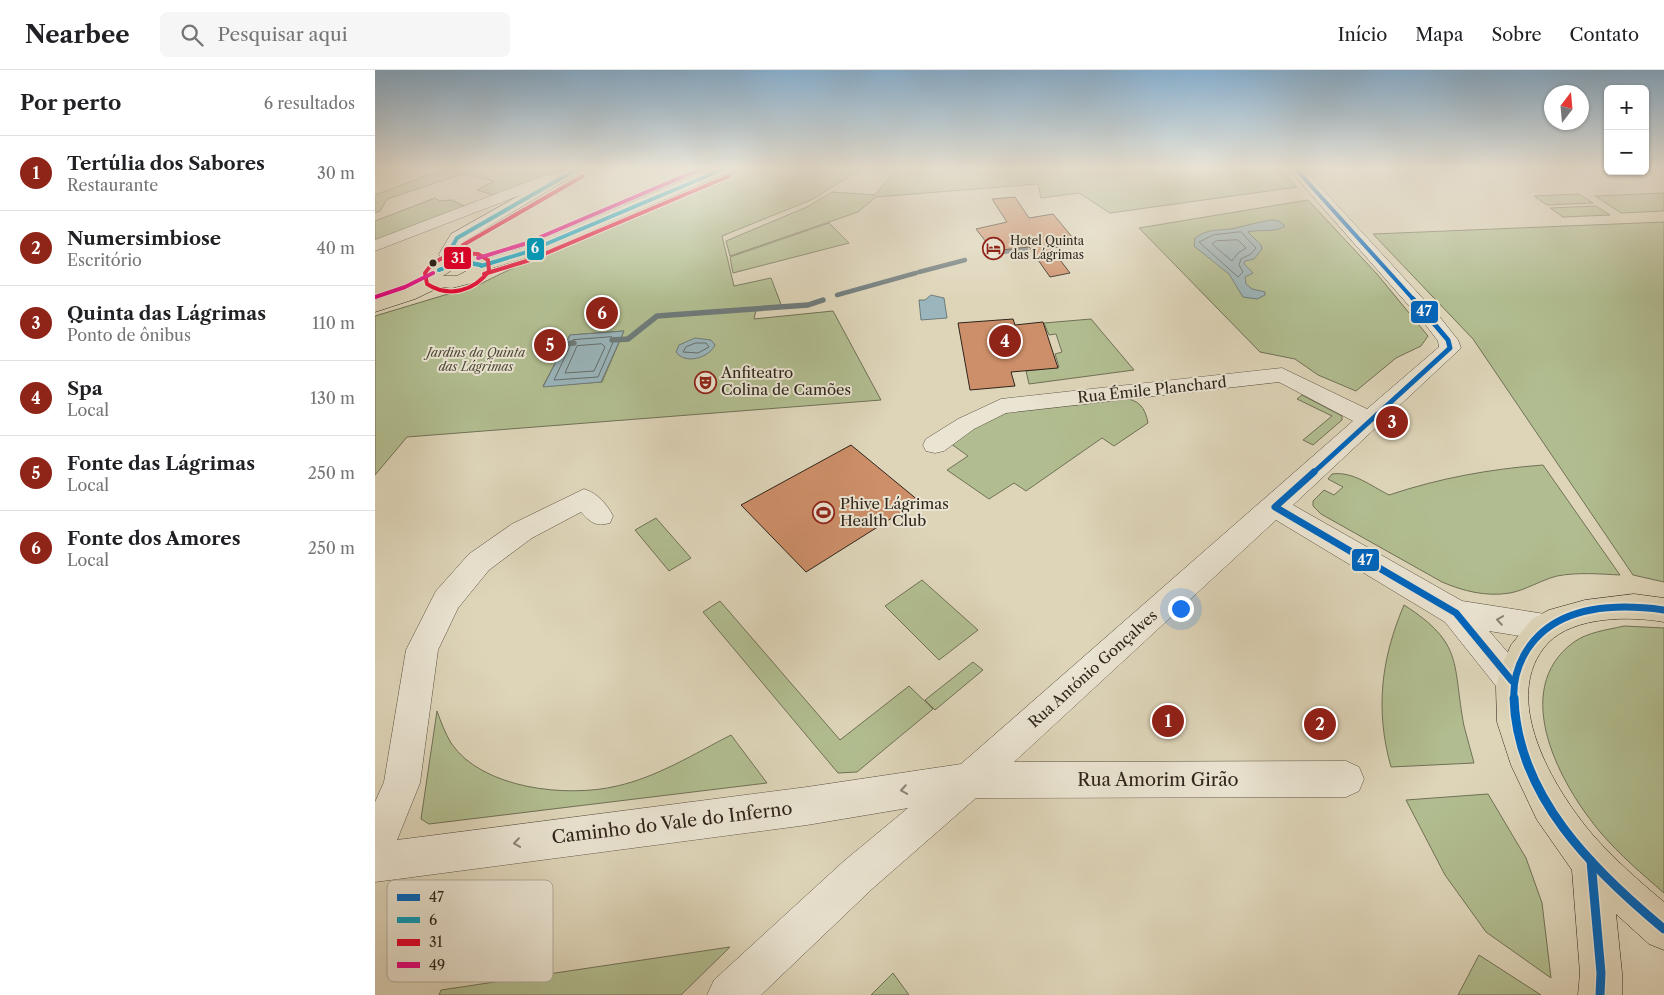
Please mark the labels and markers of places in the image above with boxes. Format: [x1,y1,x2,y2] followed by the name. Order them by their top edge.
[1010,233,1085,262] place label: Hotel Quinta das Lágrimas
[982,236,1006,260] hotel icon: Hotel Quinta das Lágrimas
[428,258,438,268] unlabelled marker
[586,294,618,332] pin: 6
[989,322,1021,360] pin: 4
[534,326,566,364] pin: 5
[720,363,851,399] place label: Anfiteatro Colina de Camões
[693,370,717,394] theatre icon: Anfiteatro Colina de Camões
[1376,403,1408,441] pin: 3
[840,494,949,530] place label: Phive Lágrimas Health Club
[812,501,836,525] sports icon: Phive Lágrimas Health Club
[1152,702,1184,740] pin: 1
[1304,705,1336,743] pin: 2

